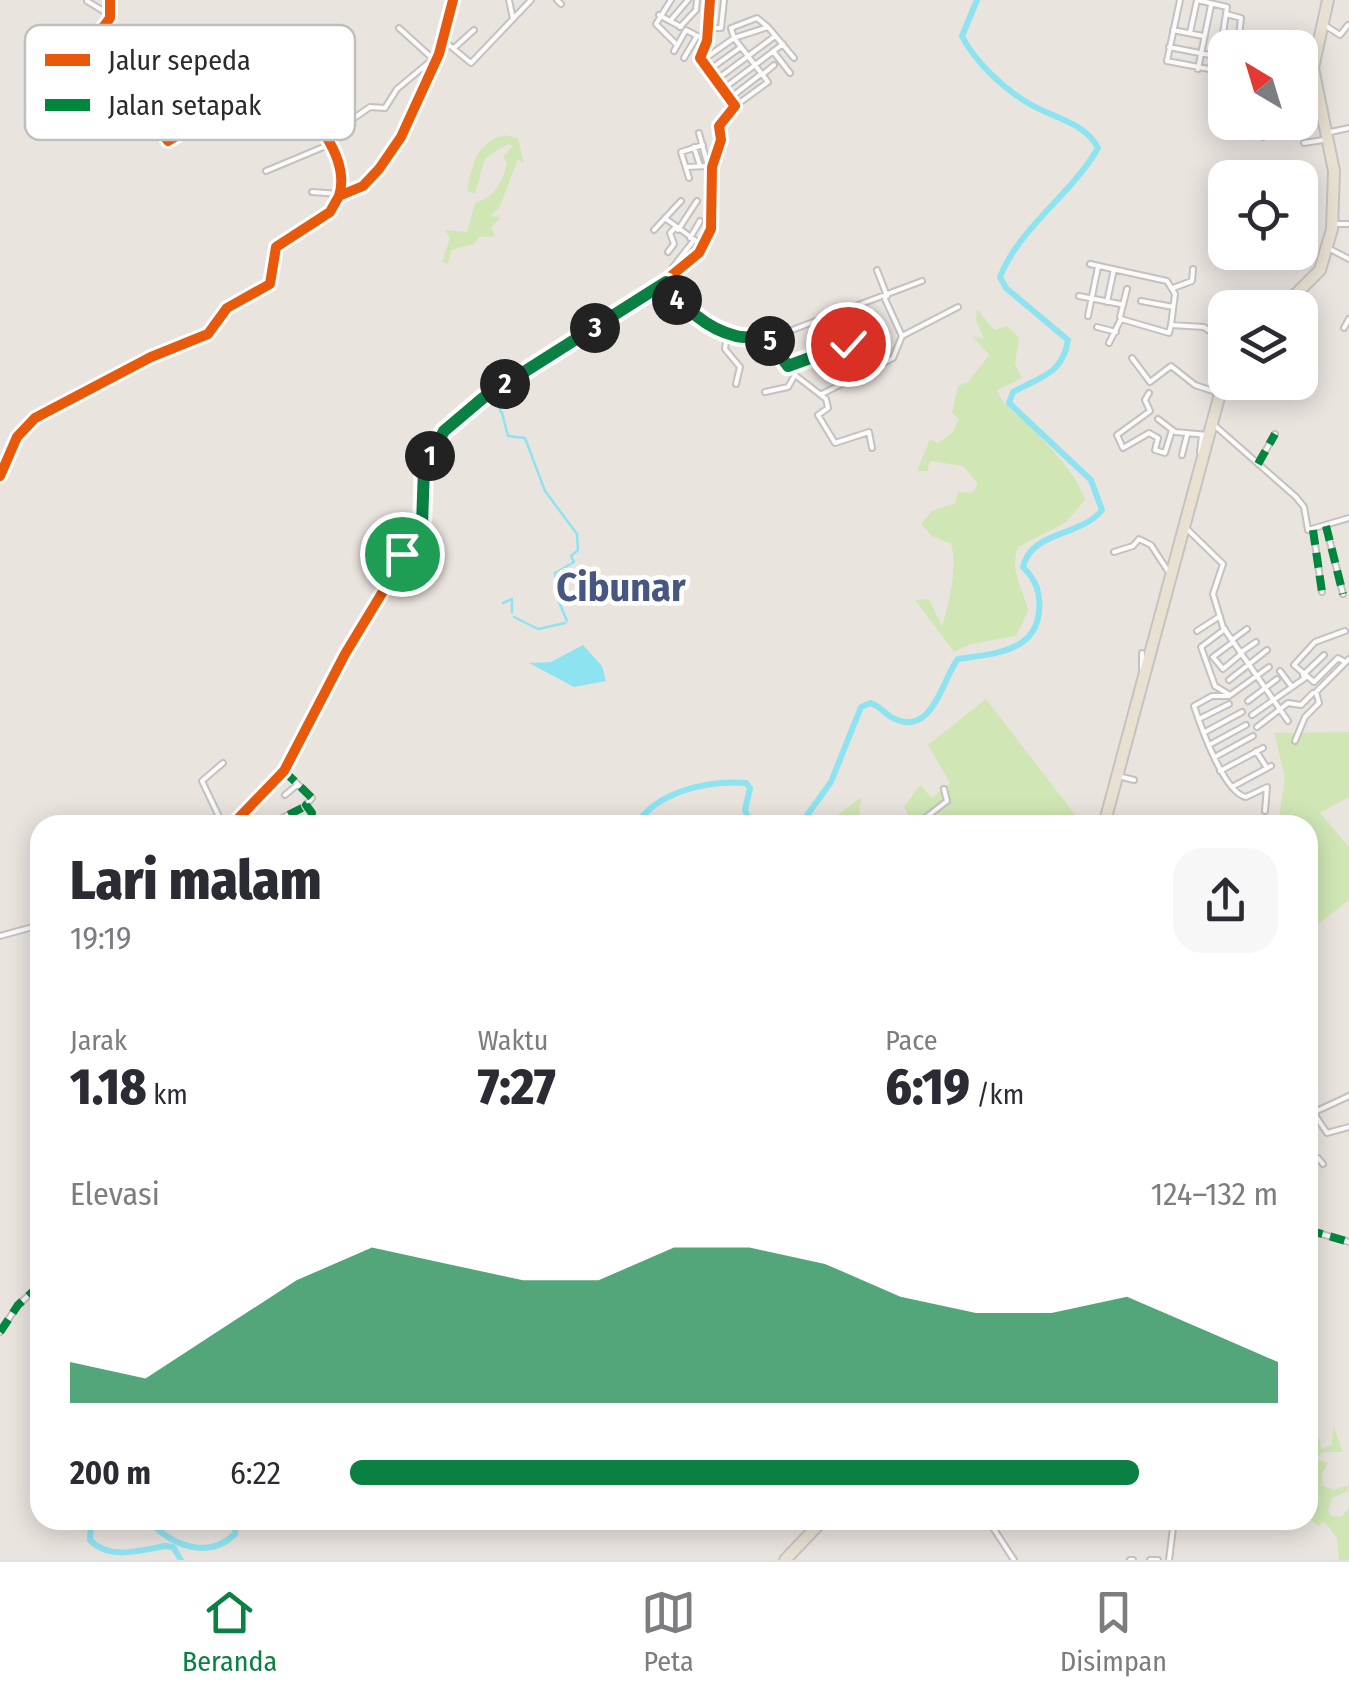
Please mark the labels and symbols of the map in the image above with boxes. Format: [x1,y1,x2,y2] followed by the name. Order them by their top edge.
[25,25,355,140] legend
[1208,30,1318,140] north arrow
[108,44,251,77] text: Jalur sepeda
[108,89,262,122] text: Jalan setapak
[652,275,702,325] pin: 4
[806,302,891,387] pin
[570,303,620,353] pin: 3
[745,316,795,366] pin: 5
[480,359,530,409] pin: 2
[405,431,455,481] pin: 1
[360,512,445,597] pin
[556,564,686,612] district label: Cibunar

